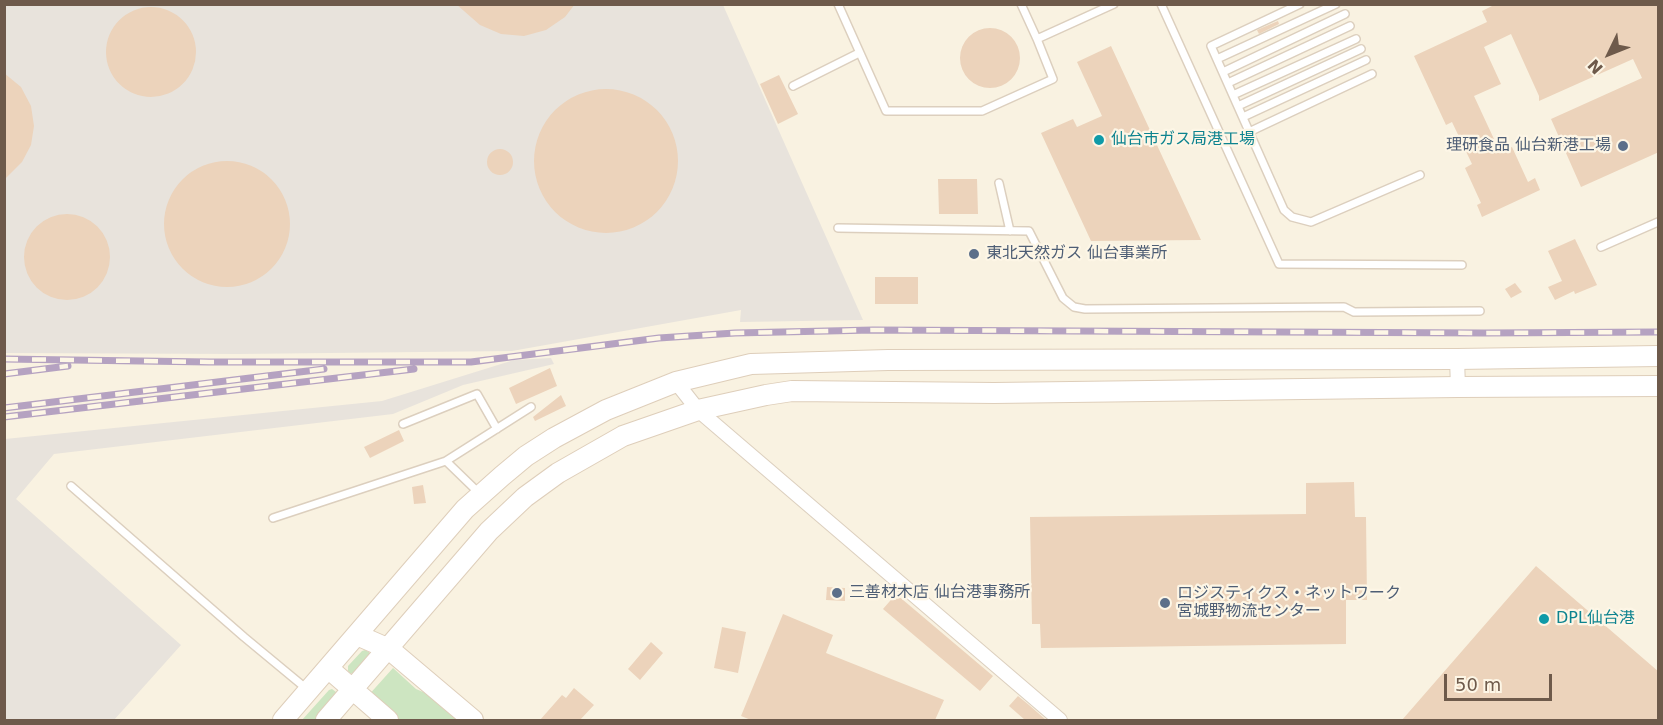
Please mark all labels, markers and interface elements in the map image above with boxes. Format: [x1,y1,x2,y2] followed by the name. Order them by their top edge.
[1579,24,1639,84] north arrow
[1584,55,1607,78] text: N
[1111,130,1255,150] place label: 仙台市ガス局港工場
[1092,133,1106,147] marker: 仙台市ガス局港工場
[1446,136,1611,156] place label: 理研食品 仙台新港工場
[1616,139,1630,153] marker: 理研食品 仙台新港工場
[986,244,1167,264] place label: 東北天然ガス 仙台事業所
[967,247,981,261] marker: 東北天然ガス 仙台事業所
[849,583,1030,603] place label: 三善材木店 仙台港事務所
[1177,584,1401,622] place label: ロジスティクス・ネットワーク 宮城野物流センター
[830,586,844,600] marker: 三善材木店 仙台港事務所
[1158,596,1172,610] marker: ロジスティクス・ネットワーク 宮城野物流センター
[1556,609,1635,629] place label: DPL仙台港
[1537,612,1551,626] marker: DPL仙台港
[1447,662,1555,700] scale bar
[1455,674,1501,695] text: 50 m

